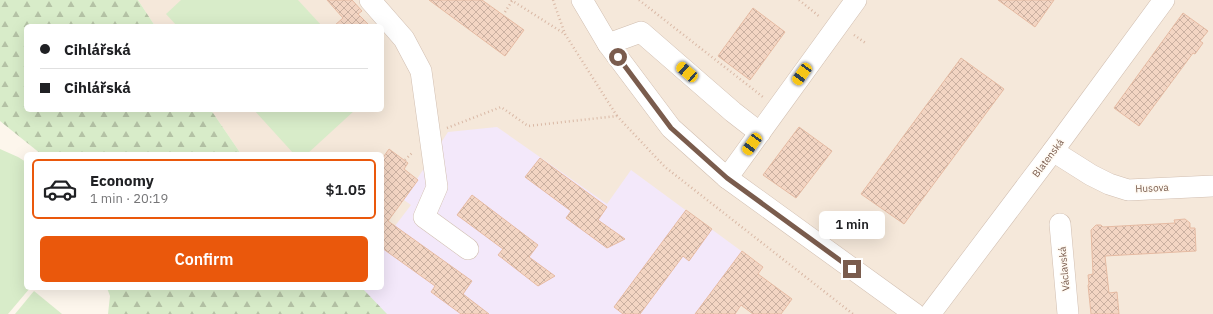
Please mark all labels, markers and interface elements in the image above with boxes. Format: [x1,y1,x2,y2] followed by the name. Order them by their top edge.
[64,40,131,59] text: Cihlářská
[609,48,627,66] route start
[674,60,700,84] car
[790,61,814,87] car
[64,78,131,97] text: Cihlářská
[740,131,764,157] car
[1029,136,1067,180] street label: Blatenská
[42,171,78,207] icon: car
[90,171,154,190] text: Economy
[326,180,366,199] text: $1.05
[1135,181,1170,195] street label: Husova
[90,190,168,207] text: 1 min · 20:19
[819,211,885,239] callout: 1 min
[835,216,869,233] text: 1 min
[40,236,368,282] button: Confirm
[1056,246,1072,292] street label: Václavská
[843,260,861,278] route end

